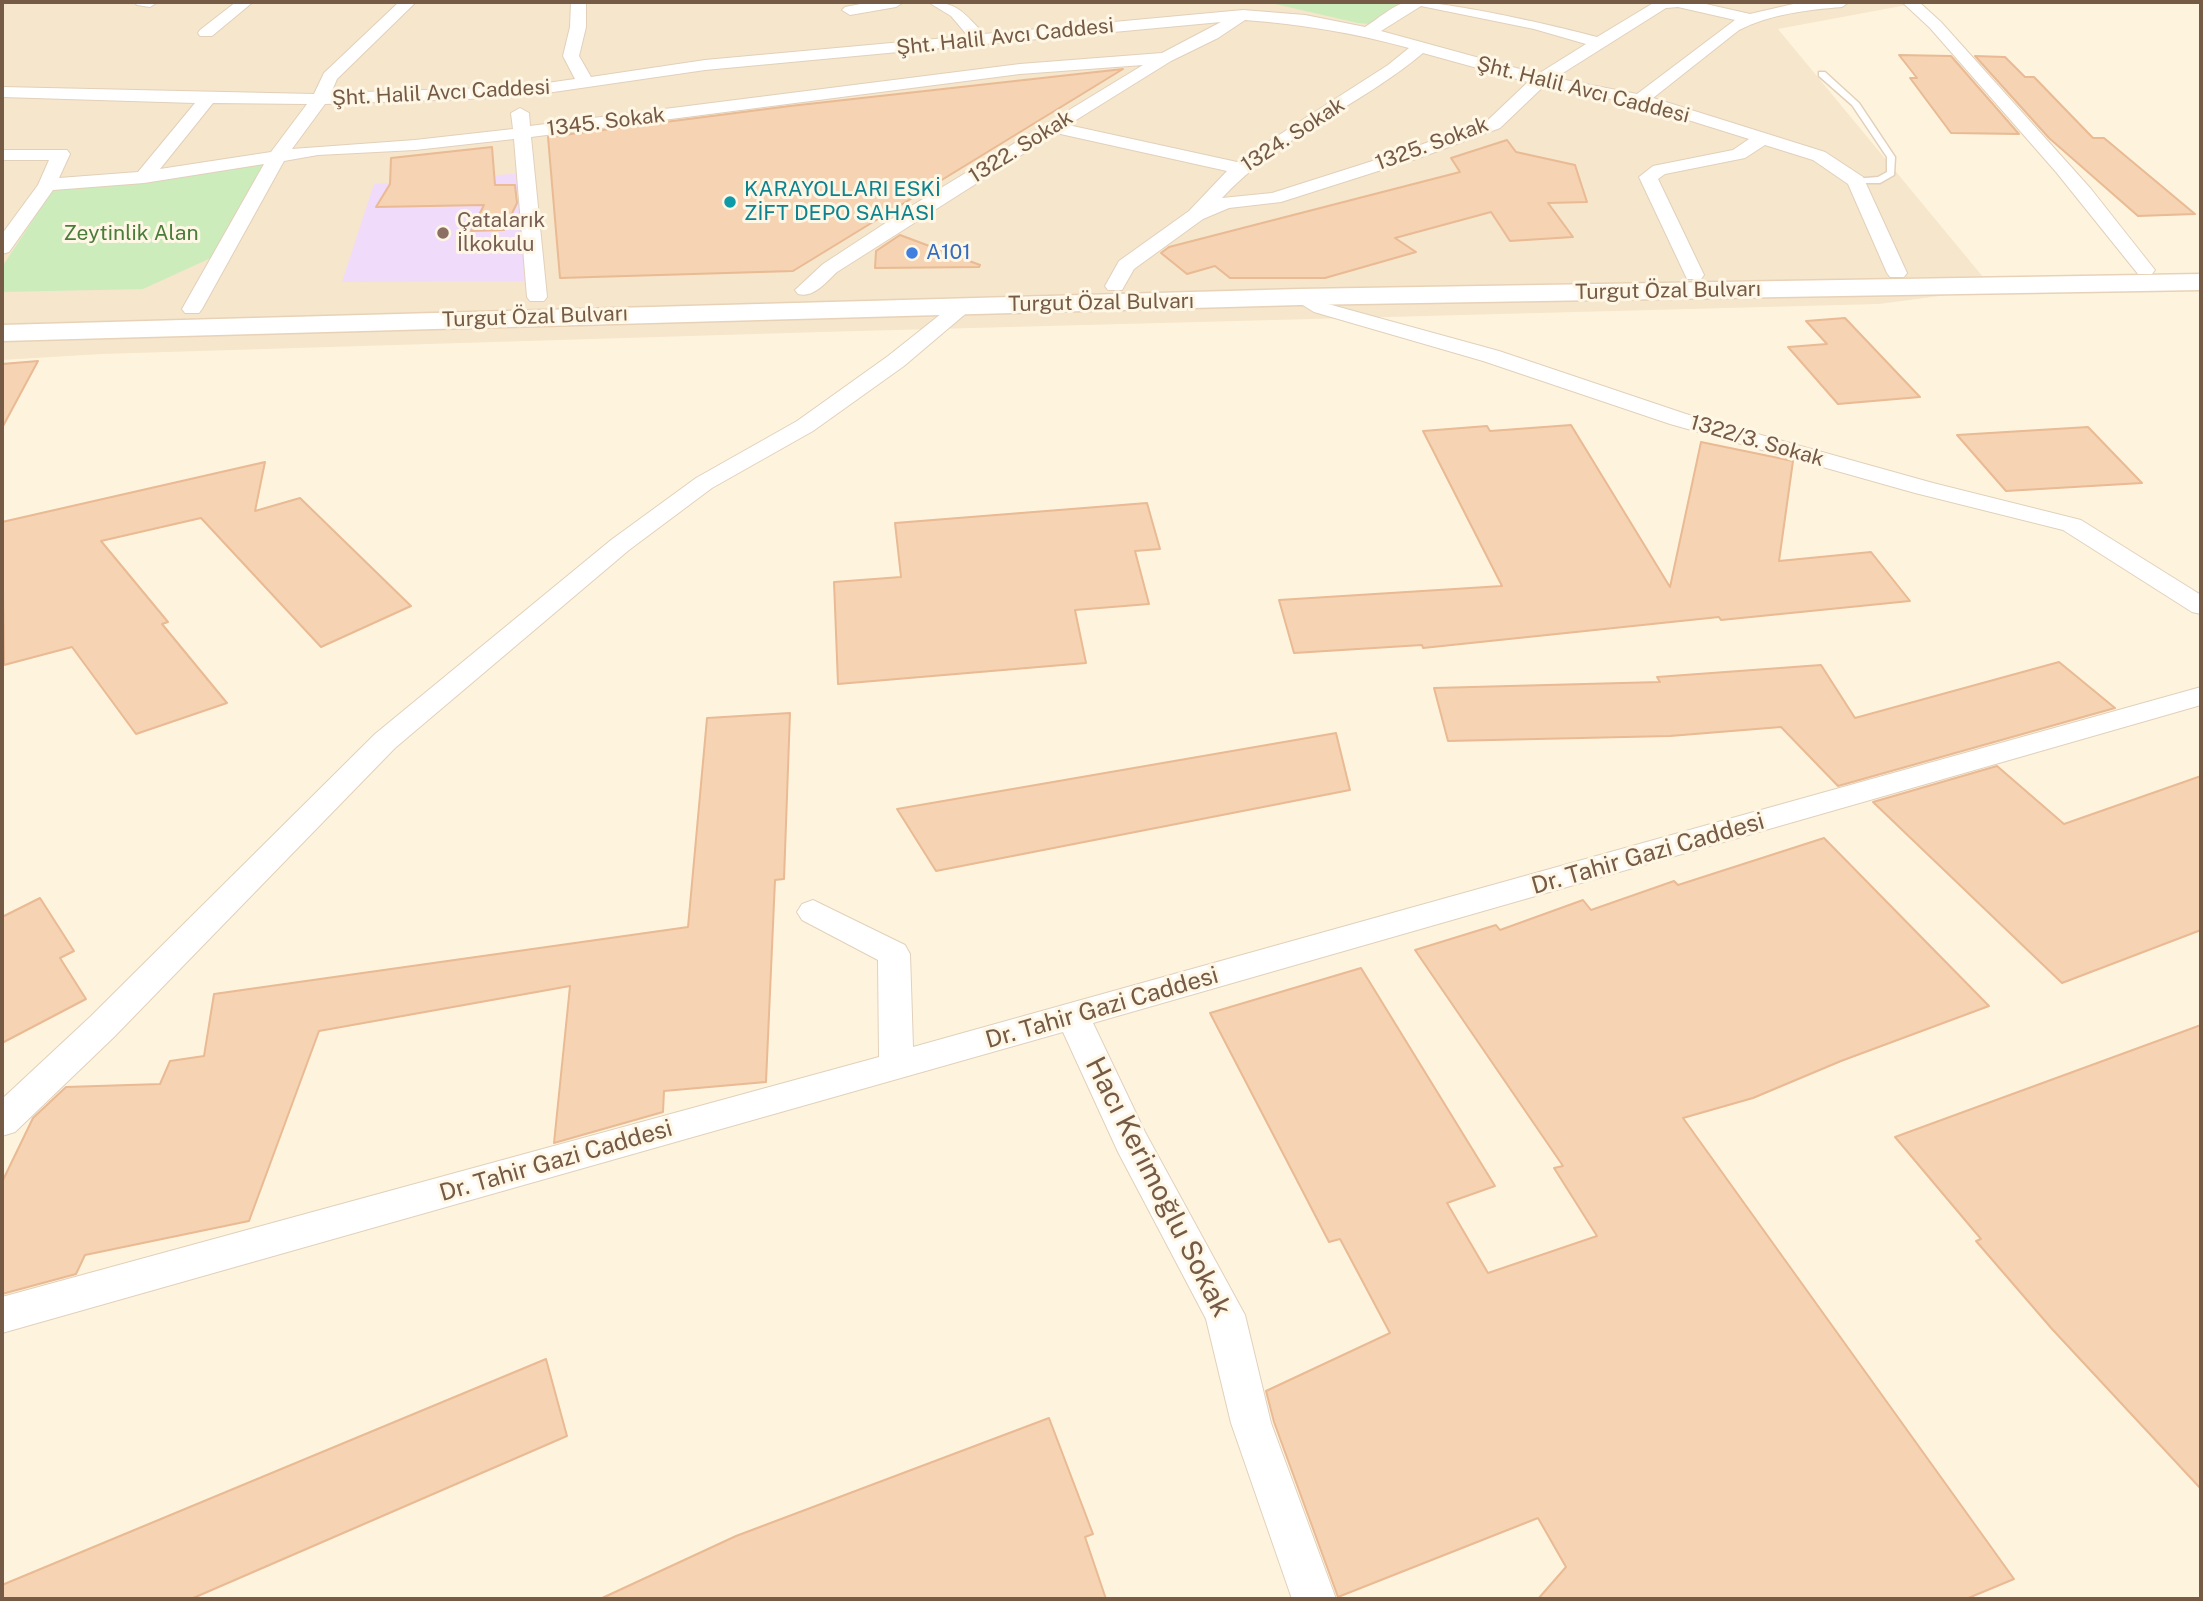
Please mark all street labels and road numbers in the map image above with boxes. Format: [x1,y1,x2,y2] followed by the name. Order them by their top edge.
[895,13,1115,61] street label: Şht. Halil Avcı Caddesi
[1474,51,1692,129] street label: Şht. Halil Avcı Caddesi
[331,75,551,111] street label: Şht. Halil Avcı Caddesi
[1237,92,1349,178] street label: 1324. Sokak
[545,102,667,142] street label: 1345. Sokak
[965,105,1077,189] street label: 1322. Sokak
[1372,112,1492,176] street label: 1325. Sokak
[1575,277,1761,305] street label: Turgut Özal Bulvarı
[1008,289,1194,317] street label: Turgut Özal Bulvarı
[442,301,628,333] street label: Turgut Özal Bulvarı
[1687,410,1827,472] street label: 1322/3. Sokak
[1528,807,1768,901] street label: Dr. Tahir Gazi Caddesi
[982,961,1222,1055] street label: Dr. Tahir Gazi Caddesi
[1078,1051,1238,1323] street label: Hacı Kerimoğlu Sokak
[436,1114,676,1208] street label: Dr. Tahir Gazi Caddesi

